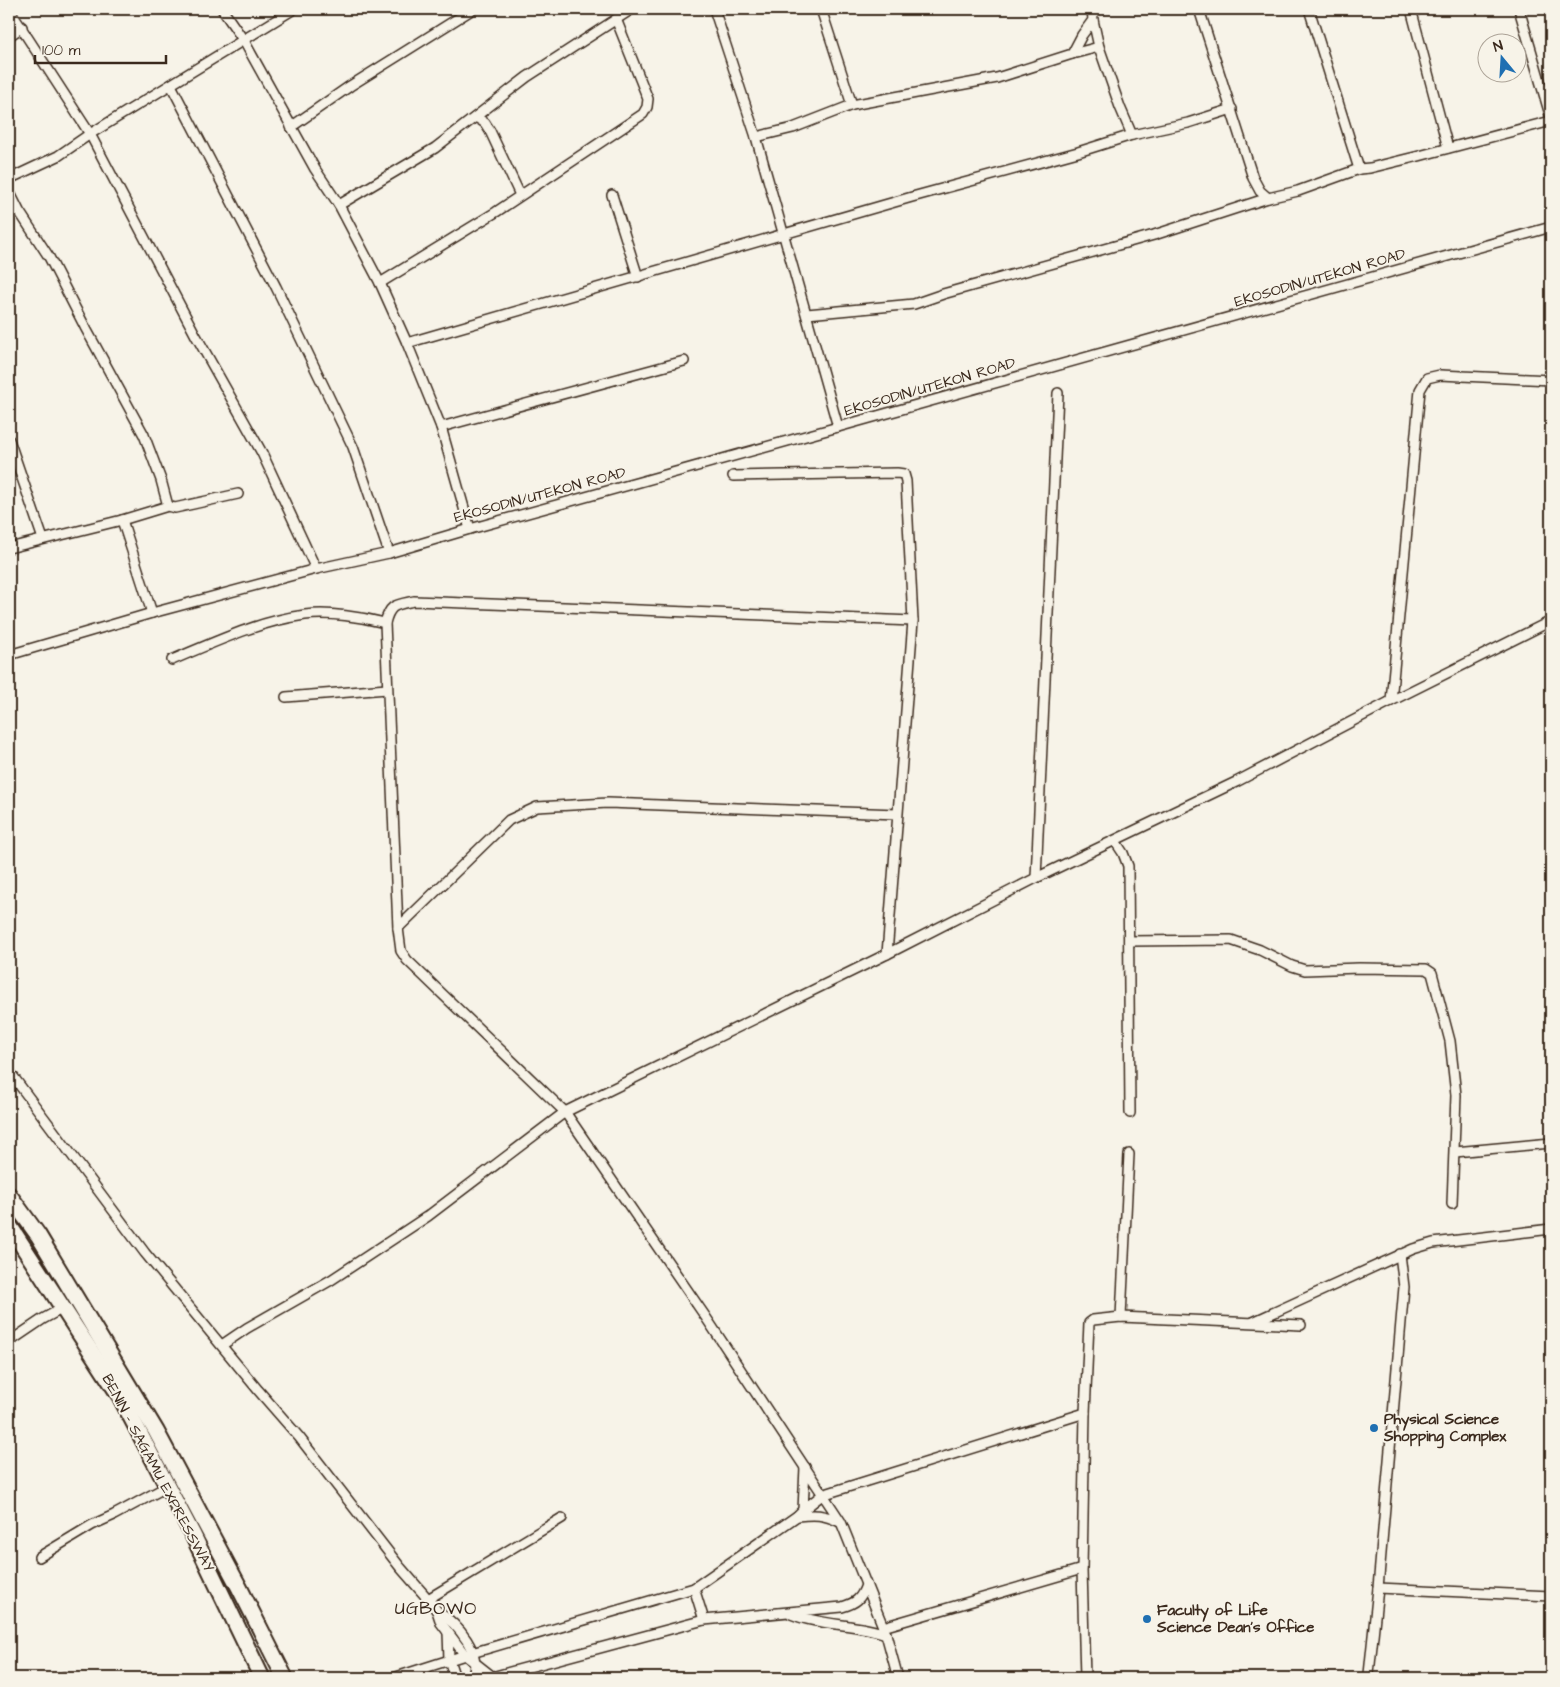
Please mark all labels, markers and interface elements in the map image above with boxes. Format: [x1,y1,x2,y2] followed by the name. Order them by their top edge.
[35,32,166,64] scale bar
[1478,32,1528,82] north arrow
[1491,36,1506,57] text: N
[42,40,81,61] text: 100 m
[1232,243,1408,313] street label: EKOSODIN/UTEKON ROAD
[842,352,1018,422] street label: EKOSODIN/UTEKON ROAD
[452,462,629,528] street label: EKOSODIN/UTEKON ROAD
[97,1370,219,1576] street label: BENIN - SAGAMU EXPRESSWAY
[1383,1409,1507,1449] place label: Physical Science Shopping Complex
[1368,1422,1380,1434] marker: Physical Science Shopping Complex
[395,1596,477,1621] district label: UGBOWO
[1156,1600,1314,1638] place label: Faculty of Life Science Dean's Office
[1141,1613,1153,1625] marker: Faculty of Life Science Dean's Office

